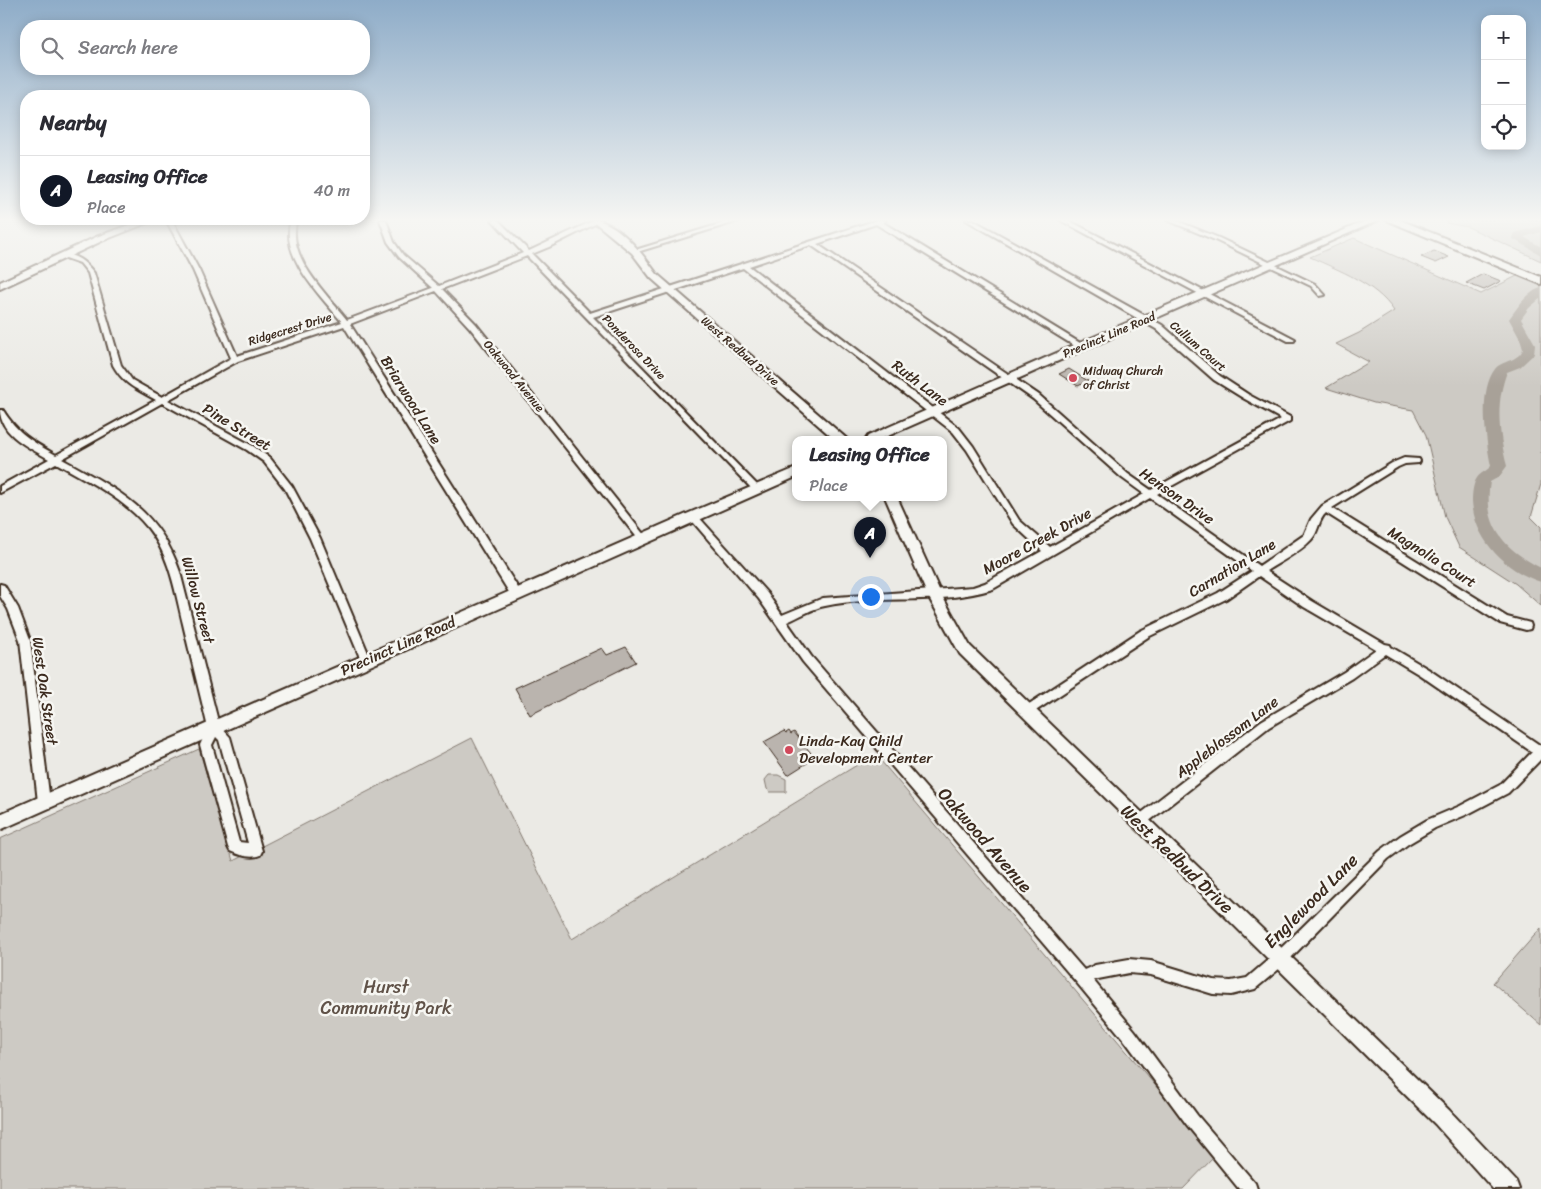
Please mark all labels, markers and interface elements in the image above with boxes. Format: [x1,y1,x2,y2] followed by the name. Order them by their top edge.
[1481,15,1526,150] map controls
[1481,15,1526,60] button: +
[20,20,370,75] search box
[78,31,178,64] text: Search here
[38,34,66,62] icon: search
[1481,60,1526,105] button: −
[40,104,106,142] text: Nearby
[1481,105,1526,150] button: locate
[87,160,207,193] text: Leasing Office
[51,176,61,205] text: A
[313,176,350,205] text: 40 m
[87,193,126,222] text: Place
[1059,305,1160,364] street label: Precinct Line Road
[245,306,335,352] street label: Ridgecrest Drive
[597,309,671,385] street label: Ponderosa Drive
[696,310,784,392] street label: West Redbud Drive
[1165,315,1231,377] street label: Cullum Court
[478,335,550,417] street label: Oakwood Avenue
[373,351,449,449] street label: Briarwood Lane
[886,353,954,413] street label: Ruth Lane
[1083,360,1163,396] place label: Midway Church of Christ
[1067,372,1079,384] marker: Midway Church of Christ
[197,396,277,458] street label: Pine Street
[792,436,947,501] popup
[809,438,930,471] text: Leasing Office
[1134,460,1220,532] street label: Henson Drive
[809,471,848,500] text: Place
[978,500,1097,582] street label: Moore Creek Drive
[854,517,886,558] pin: A
[1382,519,1482,595] street label: Magnolia Court
[1183,532,1281,604] street label: Carnation Lane
[174,554,222,647] street label: Willow Street
[858,584,884,610] your location
[336,609,461,683] street label: Precinct Line Road
[25,635,66,748] street label: West Oak Street
[1169,689,1285,785] street label: Appleblossom Lane
[799,728,933,771] place label: Linda-Kay Child Development Center
[783,744,795,756] marker: Linda-Kay Child Development Center
[930,780,1041,901] street label: Oakwood Avenue
[1113,796,1241,922] street label: West Redbud Drive
[1256,846,1366,956] street label: Englewood Lane
[320,971,452,1024] park label: Hurst Community Park

